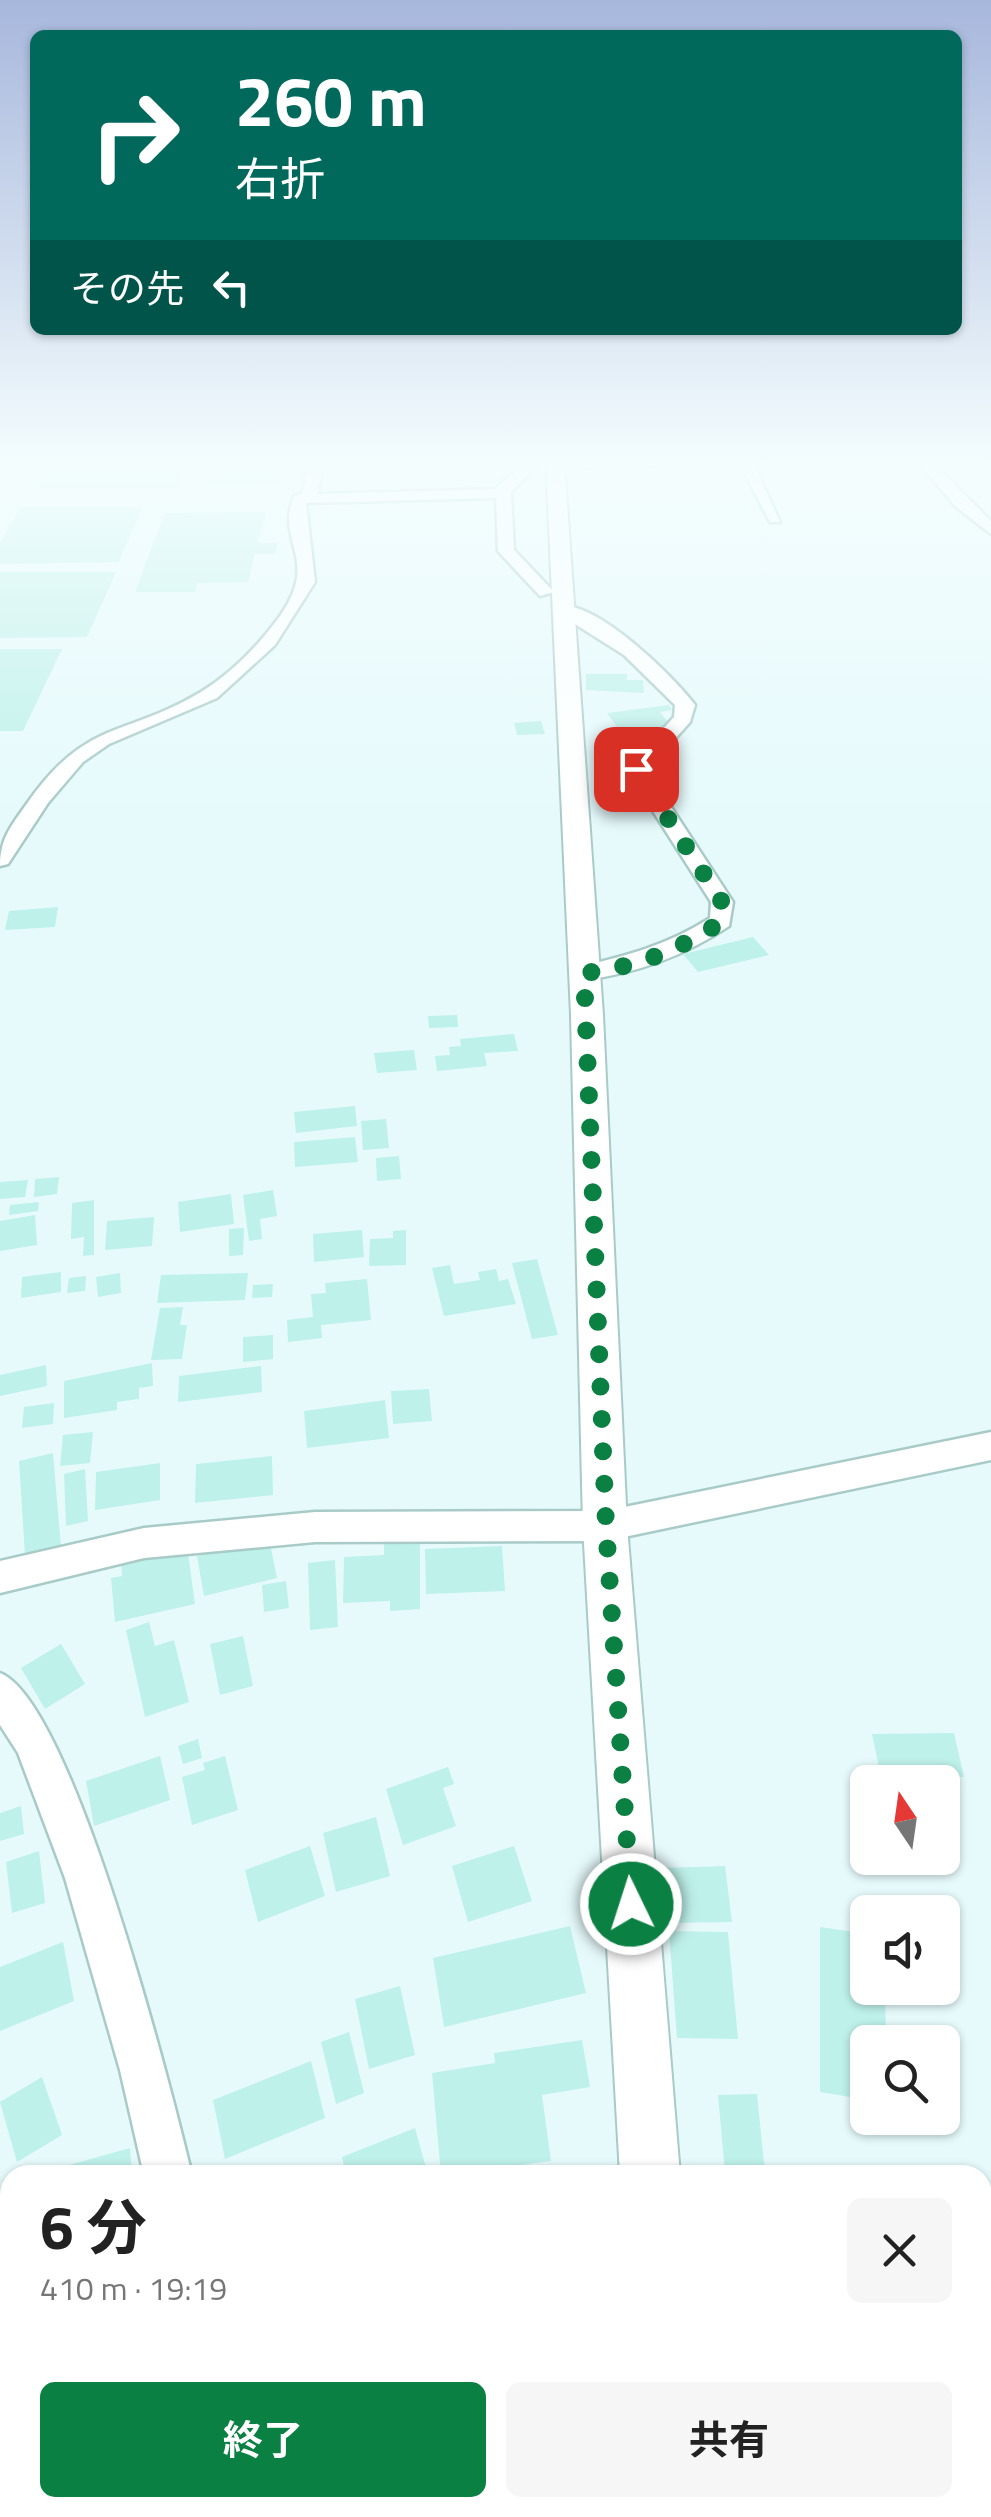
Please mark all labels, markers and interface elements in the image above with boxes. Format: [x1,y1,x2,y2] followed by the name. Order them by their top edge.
[235,47,427,153] text: 260 m
[70,70,200,200] icon: right
[235,144,325,212] text: 右折
[70,259,184,317] text: その先
[204,260,259,315] icon: left
[594,727,679,812] pin
[609,742,664,797] icon: arrive
[850,1765,960,1875] north arrow
[850,1765,960,2135] map controls
[579,1852,683,1956] position arrow
[850,1895,960,2005] button: sound
[850,2025,960,2135] button: search
[40,2181,147,2272] text: 6 分
[847,2198,952,2303] button: close
[40,2264,227,2312] text: 410 m · 19:19
[40,2382,486,2497] button: 終了
[506,2382,952,2497] button: 共有

